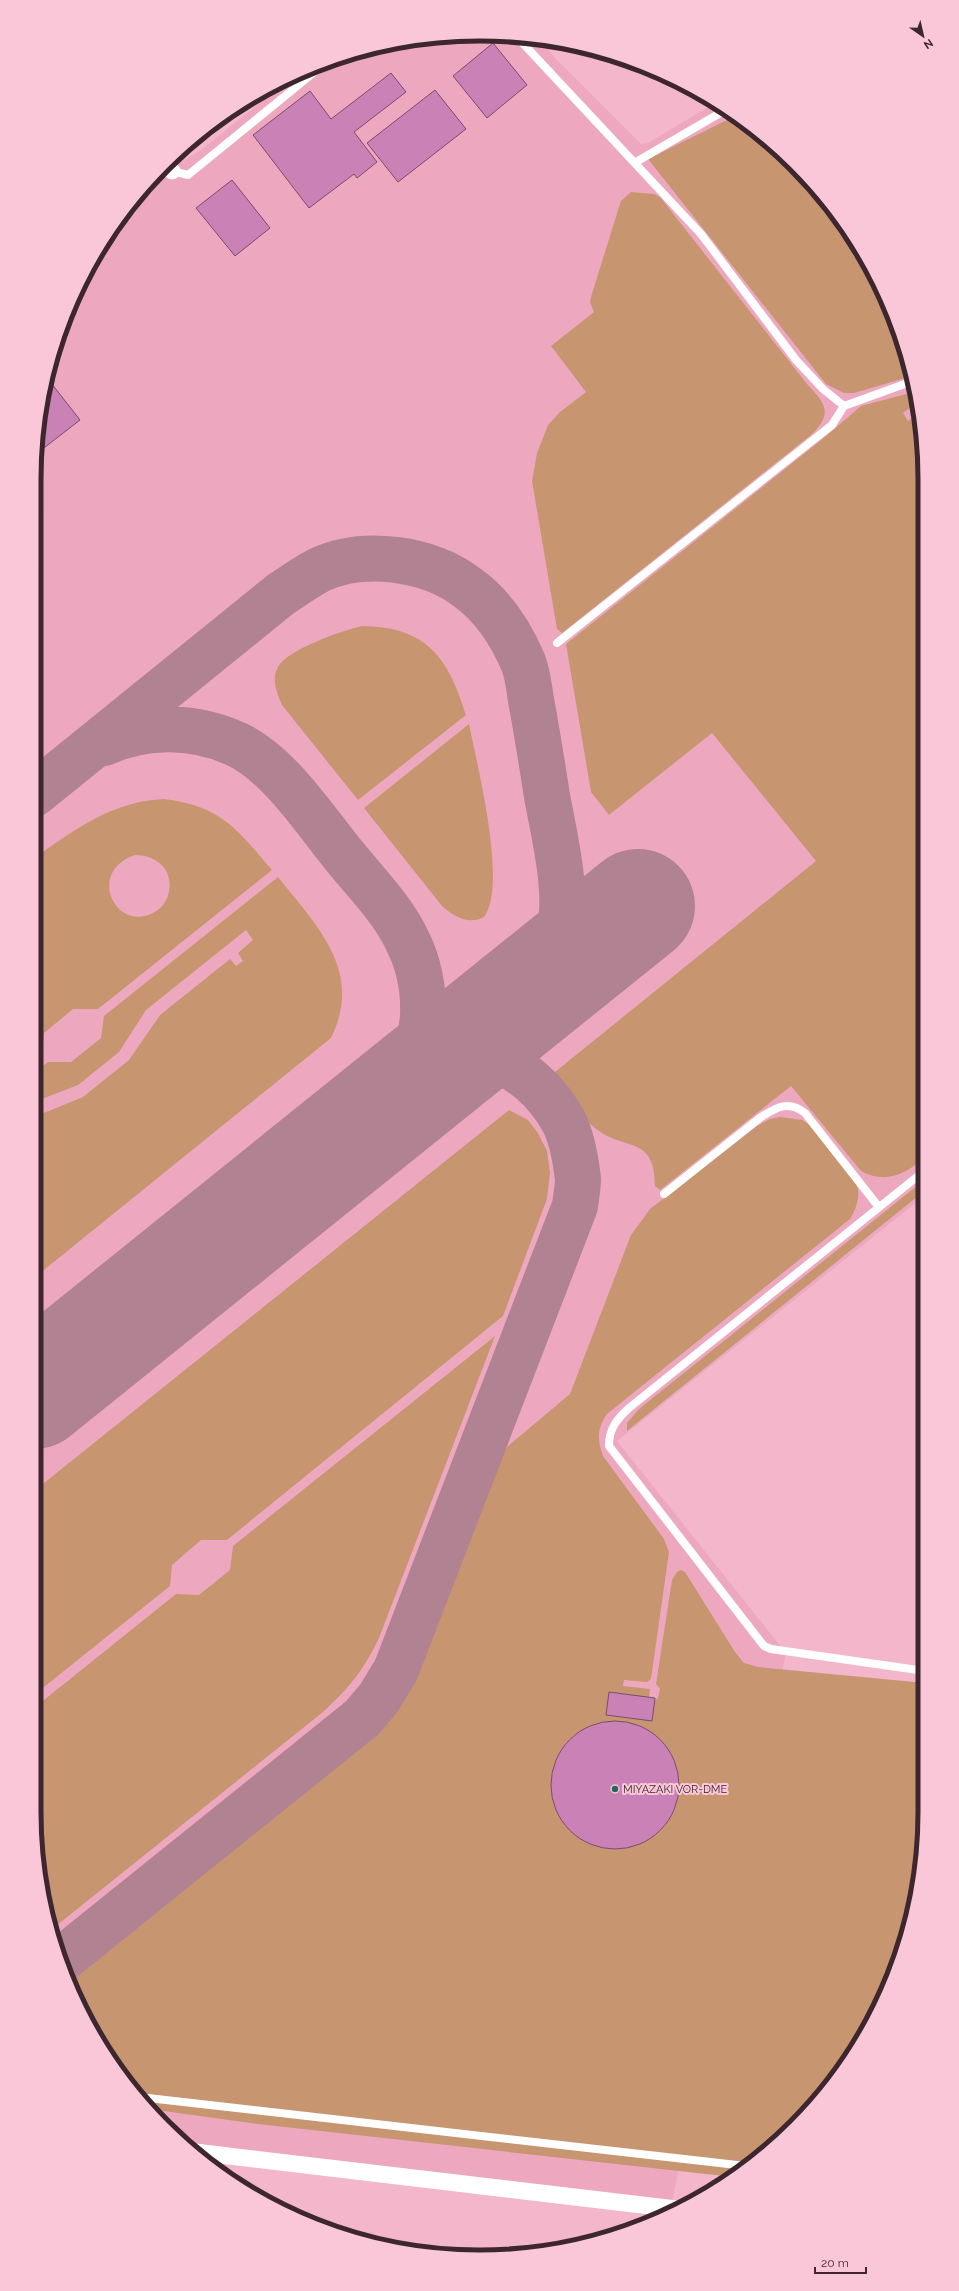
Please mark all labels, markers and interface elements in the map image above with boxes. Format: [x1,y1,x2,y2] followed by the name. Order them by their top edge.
[903,16,943,56] north arrow
[921,36,935,52] text: N
[623,1783,727,1796] place label: MIYAZAKI VOR-DME
[610,1784,620,1794] marker: MIYAZAKI VOR-DME
[815,2249,866,2275] scale bar
[821,2256,849,2270] text: 20 m

